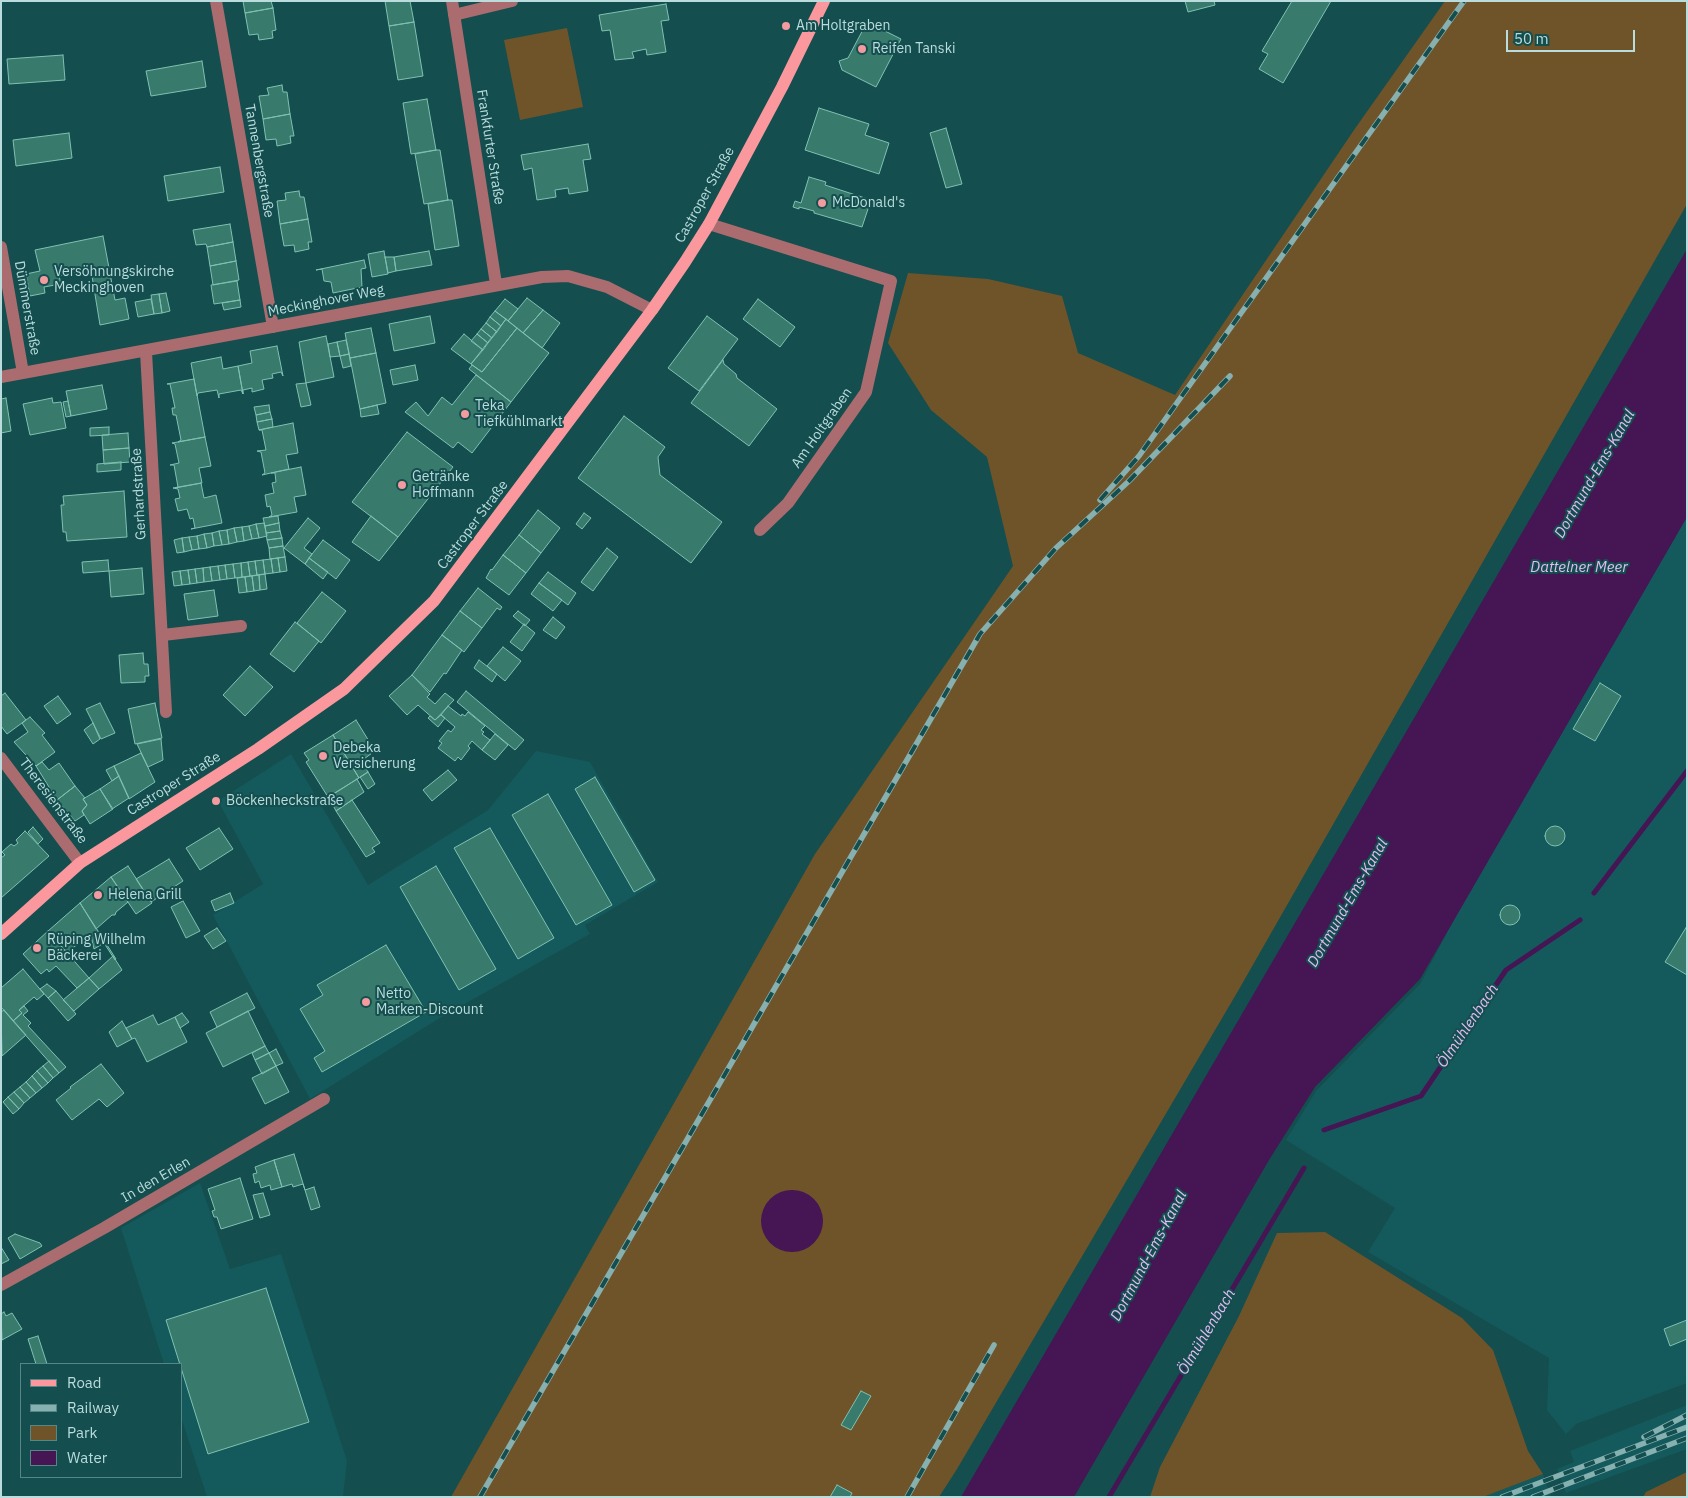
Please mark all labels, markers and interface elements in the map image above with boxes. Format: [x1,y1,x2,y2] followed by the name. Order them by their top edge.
[796,18,890,34] place label: Am Holtgraben
[780,20,792,32] marker: Am Holtgraben
[1508,20,1637,52] scale bar
[1514,29,1549,48] text: 50 m
[872,41,956,57] place label: Reifen Tanski
[856,43,868,55] marker: Reifen Tanski
[473,88,507,206] street label: Frankfurter Straße
[241,103,277,219] street label: Tannenbergstraße
[672,144,738,246] street label: Castroper Straße
[832,195,905,211] place label: McDonald's
[816,197,828,209] marker: McDonald's
[10,260,44,356] street label: Dümmerstraße
[54,264,174,296] place label: Versöhnungskirche Meckinghoven
[38,274,50,286] marker: Versöhnungskirche Meckinghoven
[266,281,386,321] street label: Meckinghover Weg
[788,384,856,472] street label: Am Holtgraben
[475,398,563,431] place label: Teka Tiefkühlmarkt
[1551,407,1639,541] water label: Dortmund-Ems-Kanal
[459,408,471,420] marker: Teka Tiefkühlmarkt
[128,448,150,540] street label: Gerhardstraße
[412,469,474,502] place label: Getränke Hoffmann
[434,477,512,573] street label: Castroper Straße
[396,479,408,491] marker: Getränke Hoffmann
[1530,559,1628,577] water label: Dattelner Meer
[333,740,415,772] place label: Debeka Versicherung
[124,748,224,820] street label: Castroper Straße
[317,750,329,762] marker: Debeka Versicherung
[15,755,91,847] street label: Theresienstraße
[226,793,344,809] place label: Böckenheckstraße
[210,795,222,807] marker: Böckenheckstraße
[1304,836,1392,970] water label: Dortmund-Ems-Kanal
[108,887,182,903] place label: Helena Grill
[92,889,104,901] marker: Helena Grill
[47,932,146,964] place label: Rüping Wilhelm Bäckerei
[31,942,43,954] marker: Rüping Wilhelm Bäckerei
[1433,981,1503,1071] water label: Ölmühlenbach
[376,986,484,1019] place label: Netto Marken-Discount
[360,996,372,1008] marker: Netto Marken-Discount
[119,1154,193,1206] street label: In den Erlen
[1107,1188,1191,1324] water label: Dortmund-Ems-Kanal
[1174,1286,1240,1378] water label: Ölmühlenbach
[20,1363,182,1478] legend
[67,1373,102,1392] text: Road
[67,1398,119,1417] text: Railway
[67,1423,97,1442] text: Park
[67,1448,107,1467] text: Water

